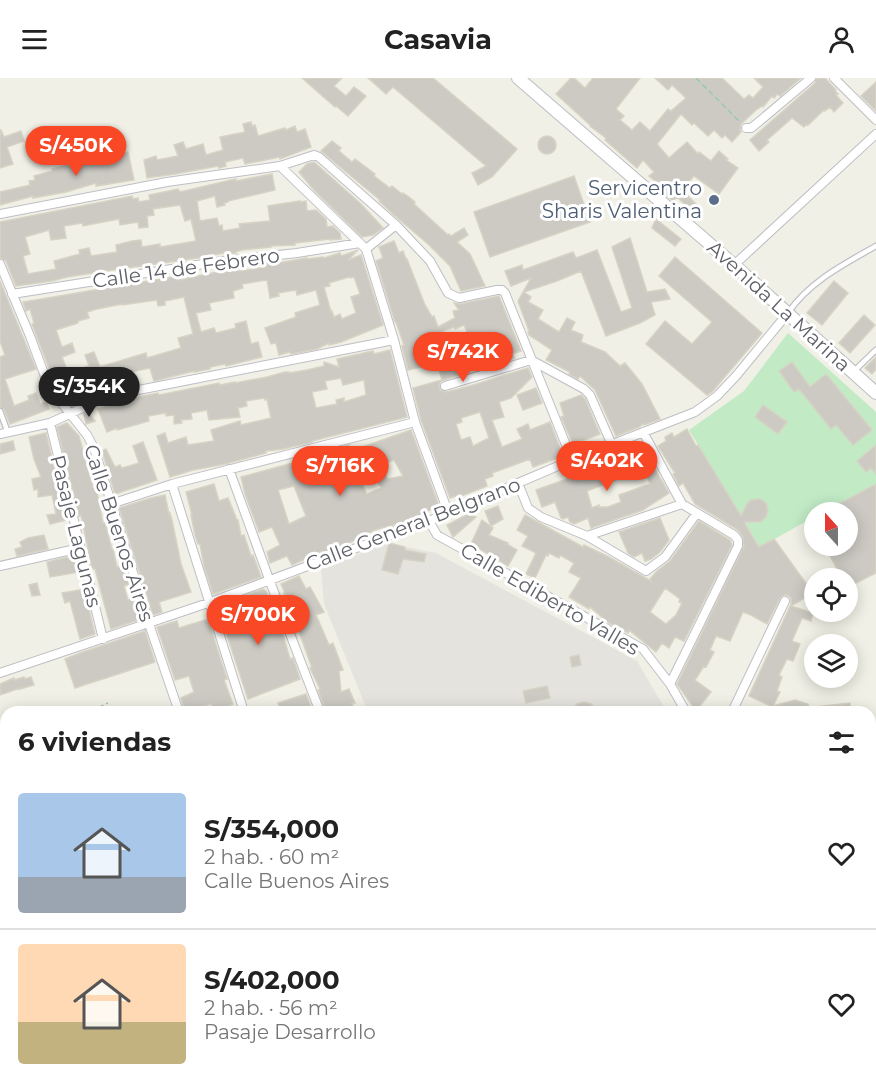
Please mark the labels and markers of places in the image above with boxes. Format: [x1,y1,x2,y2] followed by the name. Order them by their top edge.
[27,126,125,177] pin: S/450K
[542,176,702,223] place label: Servicentro Sharis Valentina
[707,193,721,207] marker: Servicentro Sharis Valentina
[414,332,512,383] pin: S/742K
[40,367,138,418] pin: S/354K
[558,441,656,492] pin: S/402K
[291,446,389,497] pin: S/716K
[209,595,307,646] pin: S/700K

